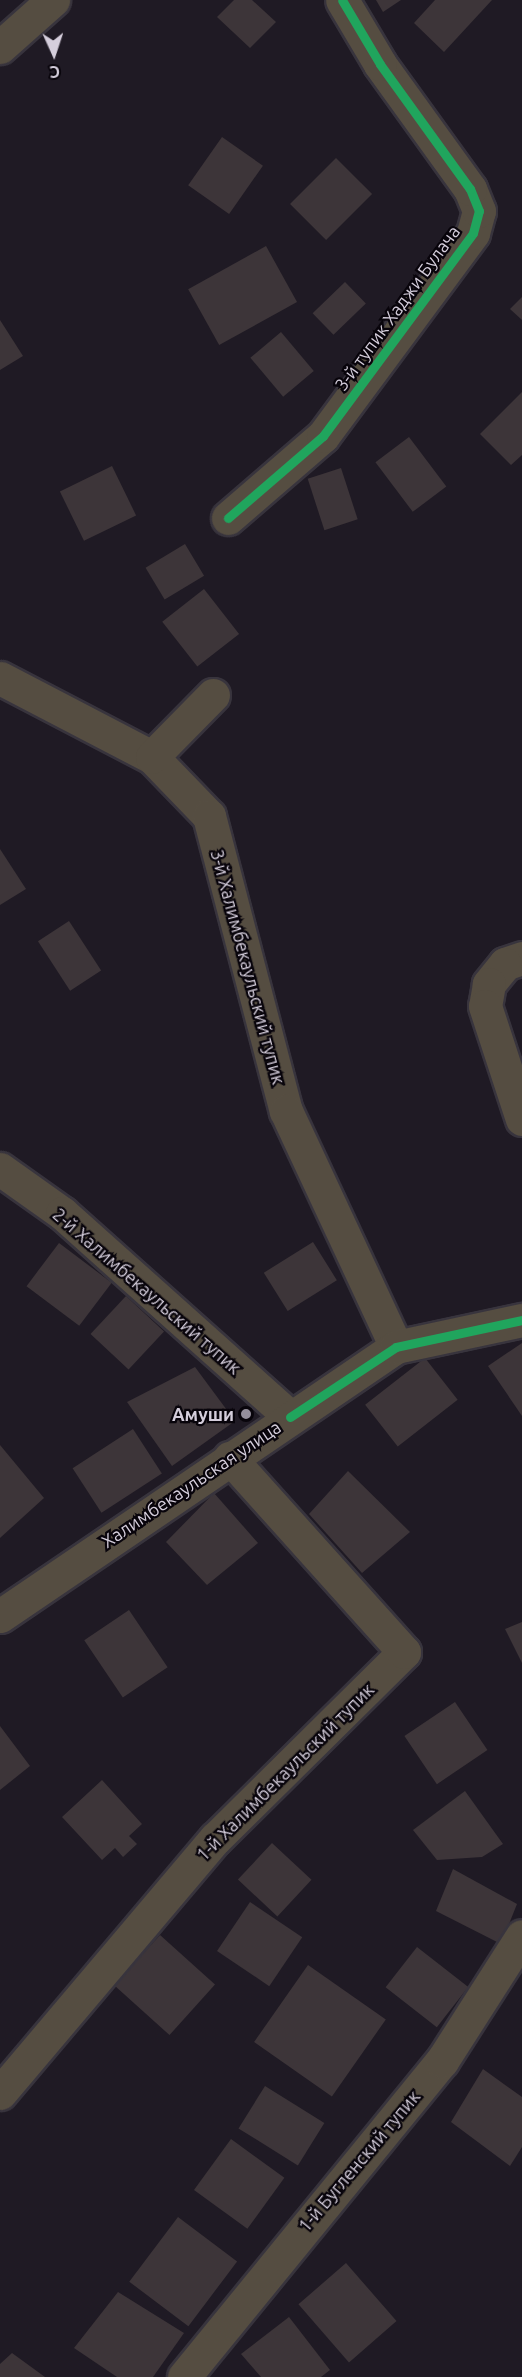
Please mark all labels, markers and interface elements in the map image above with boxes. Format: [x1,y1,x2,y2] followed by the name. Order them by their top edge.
[24,24,84,84] north arrow
[49,63,61,81] text: С
[330,221,464,395] street label: 3-й тупик Хаджи Булача
[206,847,290,1087] street label: 3-й Халимбекаульский тупик
[48,1203,246,1379] street label: 2-й Халимбекаульский тупик
[172,1403,234,1425] place label: Амуши
[239,1407,253,1421] marker: Амуши
[97,1416,285,1552] street label: Халимбекаульская улица
[192,1679,378,1865] street label: 1-й Халимбекаульский тупик
[294,2086,424,2236] street label: 1-й Бугленский тупик

